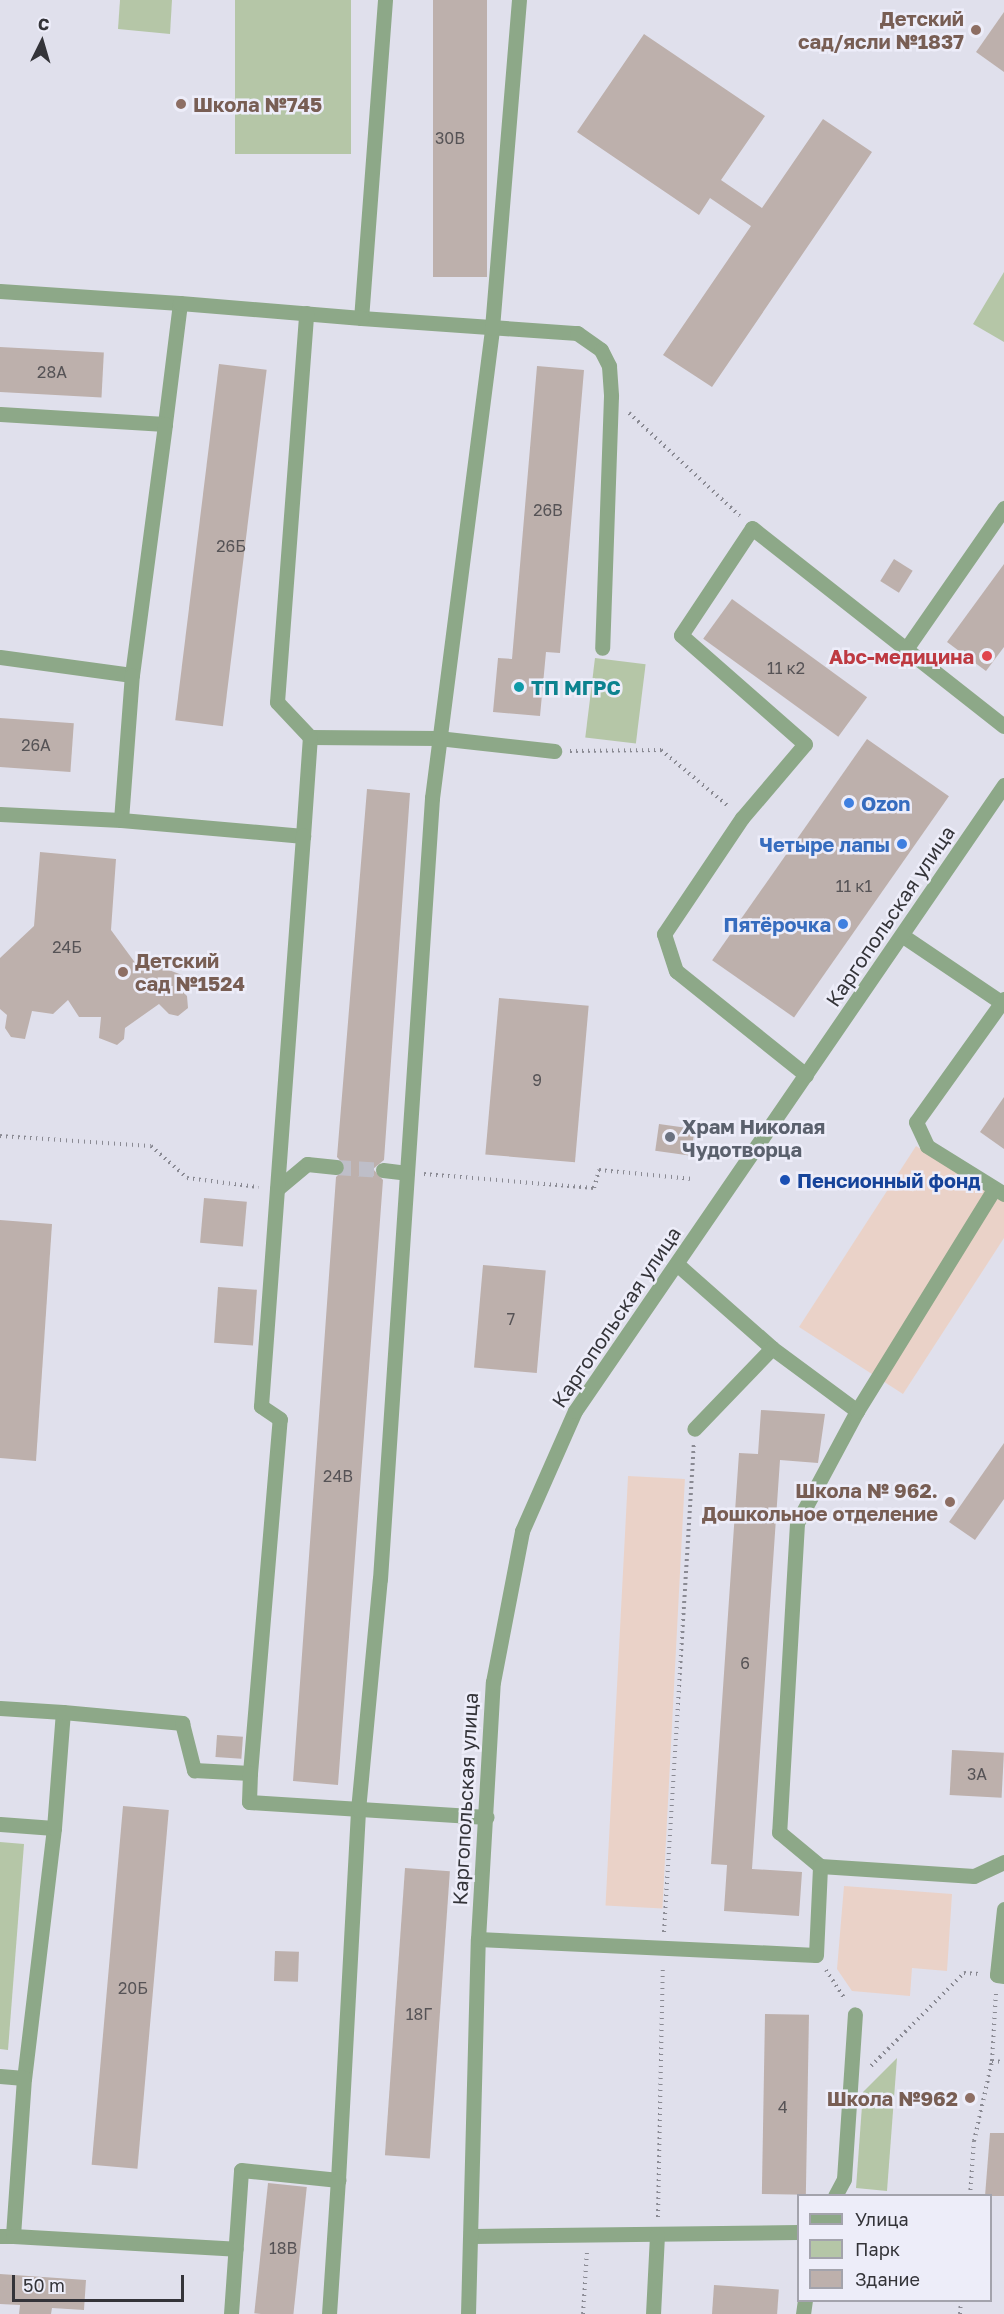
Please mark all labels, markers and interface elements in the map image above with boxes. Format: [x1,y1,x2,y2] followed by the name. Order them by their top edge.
[798,6,964,53] place label: Детский сад/ясли №1837
[12,12,72,72] north arrow
[37,14,50,35] text: С
[969,23,983,37] marker: Детский сад/ясли №1837
[193,92,322,116] place label: Школа №745
[174,97,188,111] marker: Школа №745
[435,128,465,148] house number: 30В
[37,362,67,382] house number: 28А
[533,500,563,520] house number: 26В
[216,536,246,556] house number: 26Б
[829,644,974,668] place label: Abc-медицина
[978,647,996,665] marker: Abc-медицина
[767,658,805,678] house number: 11 к2
[531,675,621,699] place label: ТП МГРС
[512,680,526,694] marker: ТП МГРС
[21,735,51,755] house number: 26А
[861,791,910,815] place label: Ozon
[842,796,856,810] marker: Ozon
[820,821,960,1011] street label: Каргопольская улица
[759,832,890,856] place label: Четыре лапы
[895,837,909,851] marker: Четыре лапы
[836,876,872,896] house number: 11 к1
[723,912,831,936] place label: Пятёрочка
[836,917,850,931] marker: Пятёрочка
[52,937,82,957] house number: 24Б
[135,948,245,995] place label: Детский сад №1524
[116,965,130,979] marker: Детский сад №1524
[532,1070,542,1090] house number: 9
[682,1114,825,1161] place label: Храм Николая Чудотворца
[663,1130,677,1144] marker: Храм Николая Чудотворца
[797,1168,981,1192] place label: Пенсионный фонд
[778,1173,792,1187] marker: Пенсионный фонд
[546,1222,686,1412] street label: Каргопольская улица
[507,1309,515,1329] house number: 7
[323,1466,353,1486] house number: 24В
[702,1478,938,1525] place label: Школа № 962. Дошкольное отделение
[943,1495,957,1509] marker: Школа № 962. Дошкольное отделение
[740,1653,750,1673] house number: 6
[447,1692,483,1906] street label: Каргопольская улица
[967,1764,987,1784] house number: 3А
[118,1978,148,1998] house number: 20Б
[406,2004,432,2024] house number: 18Г
[827,2086,958,2110] place label: Школа №962
[963,2091,977,2105] marker: Школа №962
[778,2097,788,2117] house number: 4
[797,2194,992,2302] legend
[855,2208,909,2230] text: Улица
[269,2238,297,2258] house number: 18В
[855,2238,900,2260] text: Парк
[15,2263,188,2301] scale bar
[855,2268,920,2290] text: Здание
[23,2274,65,2296] text: 50 m

